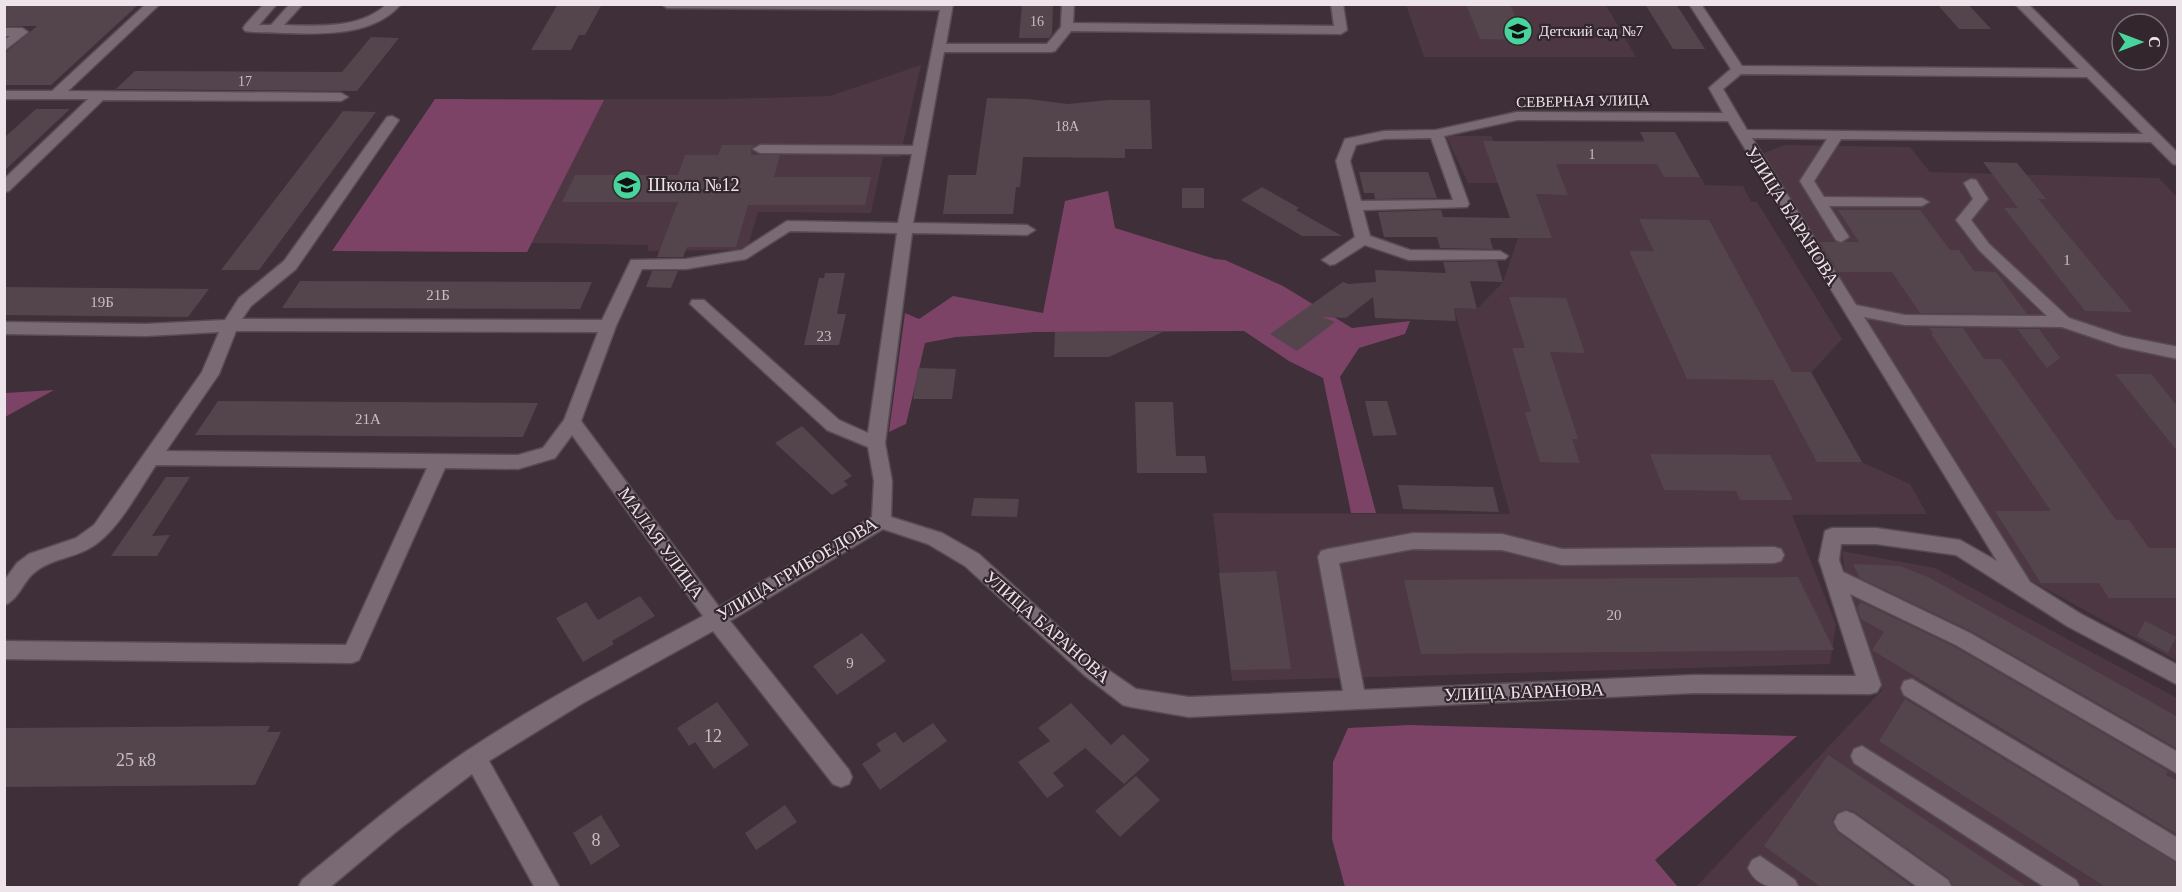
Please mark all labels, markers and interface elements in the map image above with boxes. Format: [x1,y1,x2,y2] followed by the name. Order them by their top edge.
[2110,12,2170,72] north arrow
[1030,14,1044,29] house number: 16
[1502,15,1534,47] school or university icon: Детский сад №7
[1539,23,1644,39] place label: Детский сад №7
[2146,36,2163,48] text: С
[238,74,252,89] house number: 17
[1516,92,1650,110] street label: СЕВЕРНАЯ УЛИЦА
[1055,119,1080,134] house number: 18А
[1741,143,1843,289] street label: УЛИЦА БАРАНОВА
[1589,147,1596,162] house number: 1
[611,169,643,201] school or university icon: Школа №12
[648,175,739,195] place label: Школа №12
[2063,252,2071,268] house number: 1
[426,287,450,303] house number: 21Б
[90,294,114,310] house number: 19Б
[817,328,832,344] house number: 23
[355,411,381,427] house number: 21А
[614,483,708,603] street label: МАЛАЯ УЛИЦА
[713,513,881,625] street label: УЛИЦА ГРИБОЕДОВА
[980,567,1114,687] street label: УЛИЦА БАРАНОВА
[1607,607,1622,623] house number: 20
[846,655,854,671] house number: 9
[1444,679,1604,705] street label: УЛИЦА БАРАНОВА
[704,726,722,746] house number: 12
[116,750,156,770] house number: 25 к8
[592,830,601,850] house number: 8

